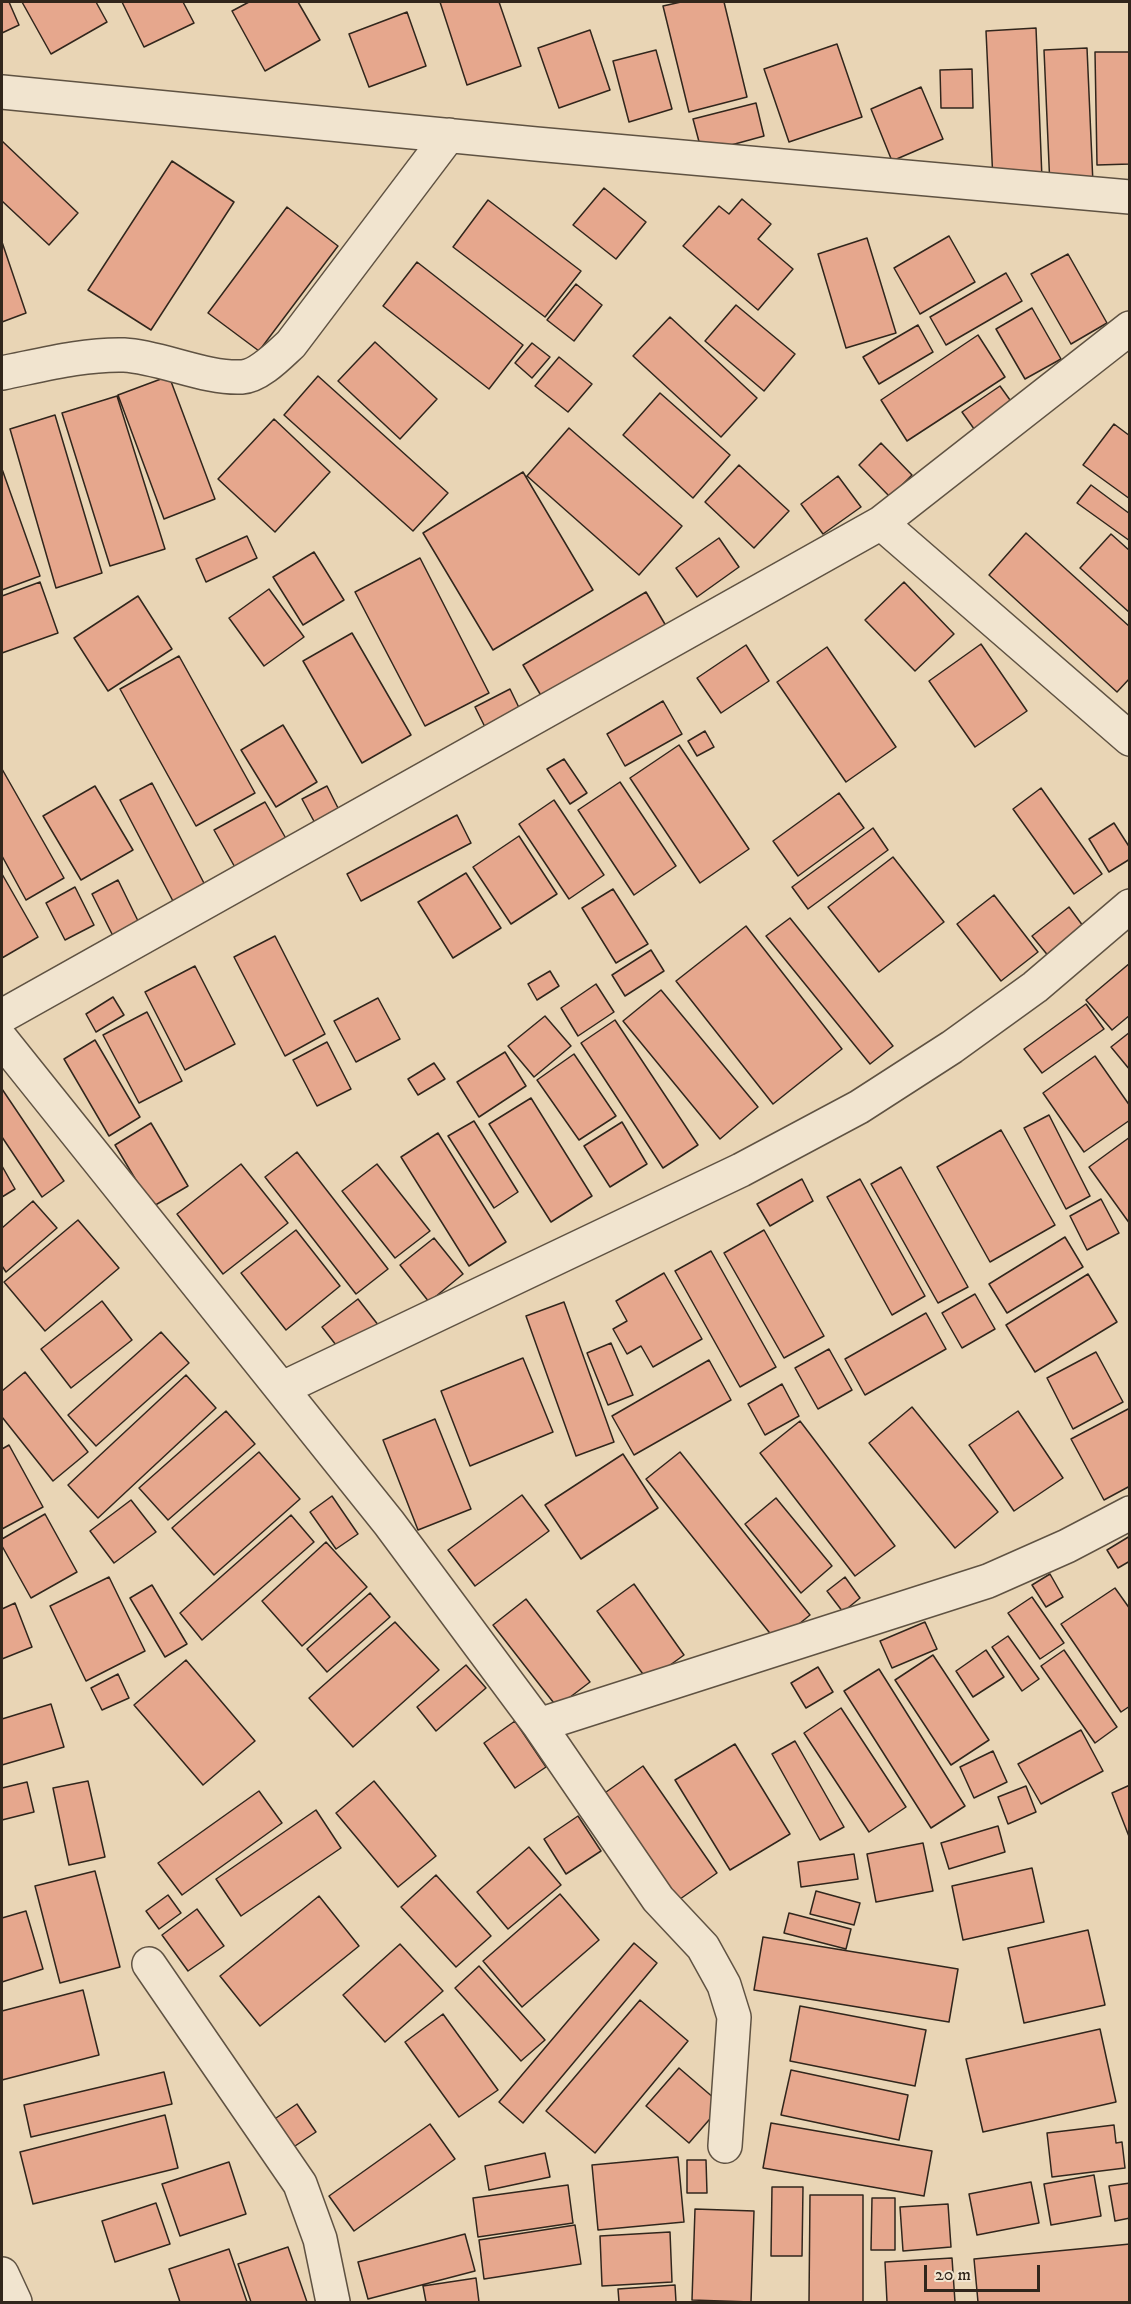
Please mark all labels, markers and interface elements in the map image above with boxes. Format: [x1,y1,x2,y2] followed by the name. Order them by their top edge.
[927,2253,1042,2291] scale bar
[935,2264,971,2286] text: 20 m

